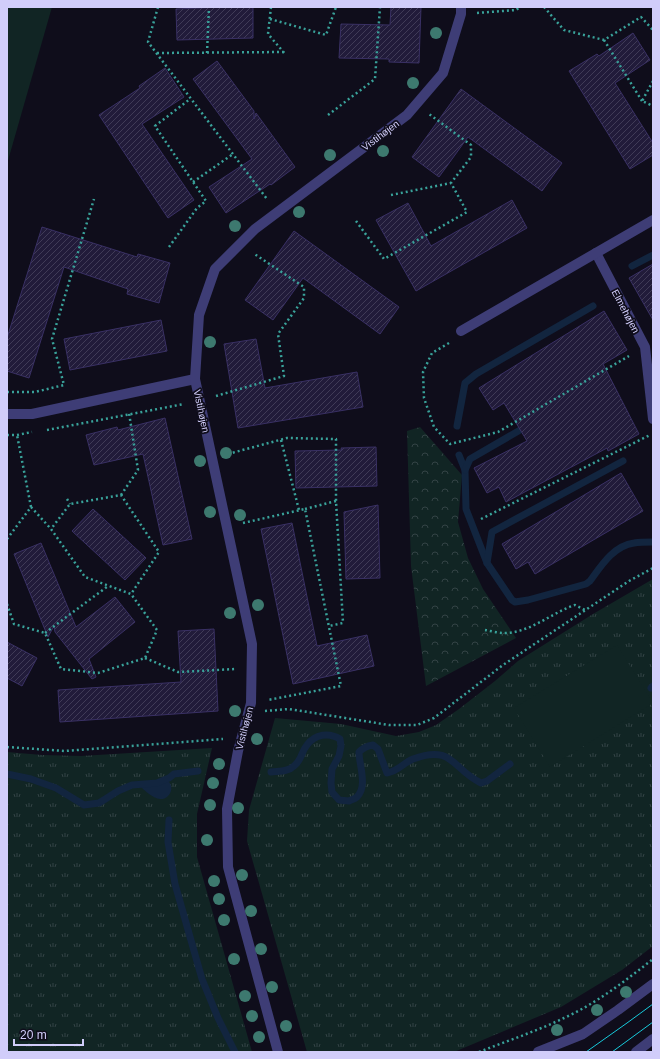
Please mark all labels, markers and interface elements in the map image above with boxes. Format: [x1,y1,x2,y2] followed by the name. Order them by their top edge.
[360,118,401,153] street label: Vistihøjen
[609,288,642,335] street label: Elmehøjen
[192,389,211,434] street label: Vistihøjen
[234,706,255,751] street label: Vistihøjen
[14,1021,83,1047] scale bar
[20,1028,47,1042] text: 20 m

